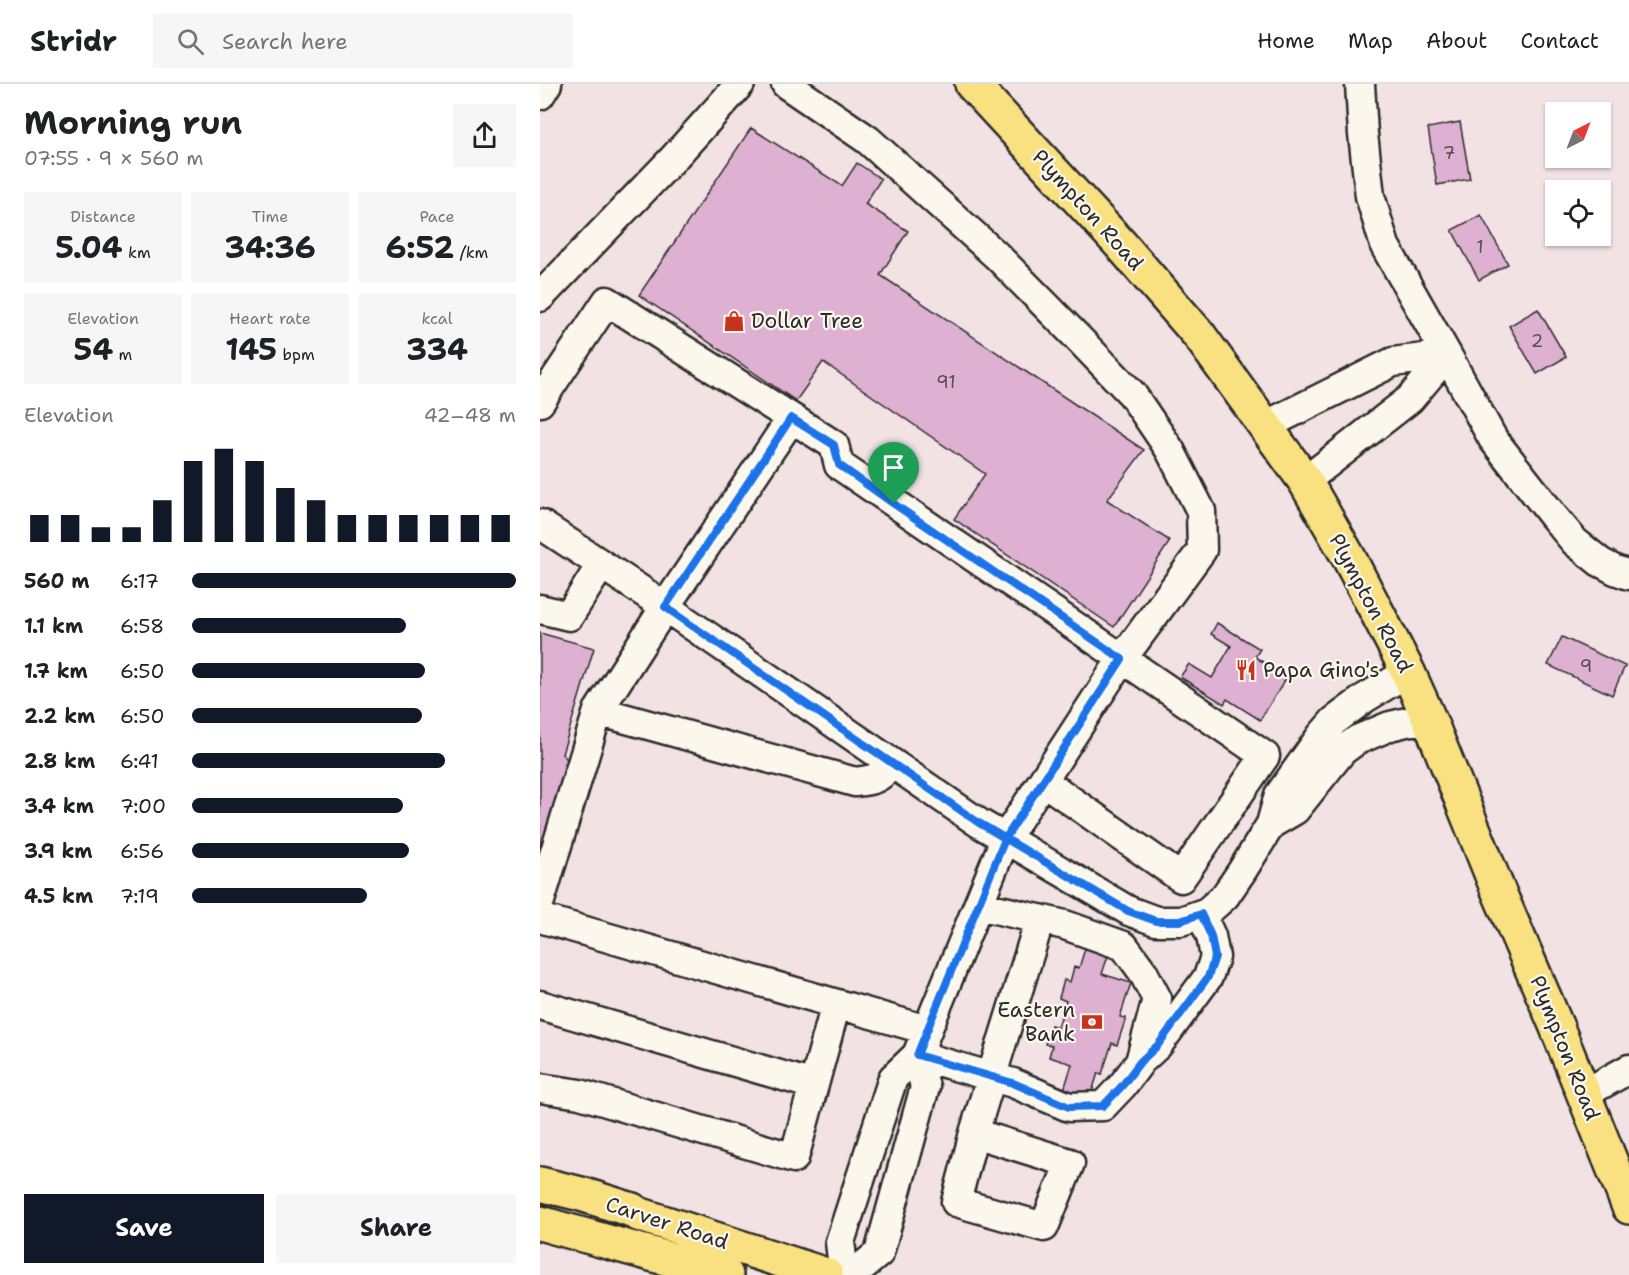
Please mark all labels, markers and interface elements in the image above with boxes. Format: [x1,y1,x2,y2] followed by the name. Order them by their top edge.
[153,14,573,68] search box
[30,22,117,60] text: Stridr
[174,25,207,58] icon: search
[222,27,348,56] text: Search here
[1257,27,1315,55] text: Home
[1348,27,1393,55] text: Map
[1426,27,1487,55] text: About
[1520,27,1599,55] text: Contact
[24,100,242,145] text: Morning run
[1545,102,1611,168] north arrow
[1545,102,1611,246] map controls
[453,104,516,167] button: share
[1443,141,1455,165] house number: 7
[1026,143,1150,277] street label: Plympton Road
[24,145,203,171] text: 07:55 · 9 × 560 m
[1545,180,1611,246] button: locate
[70,206,136,227] text: Distance
[252,206,288,227] text: Time
[419,206,455,227] text: Pace
[55,227,123,268] text: 5.04
[224,227,316,268] text: 34:36
[386,227,454,268] text: 6:52
[1476,235,1484,259] house number: 1
[123,242,151,263] text: km
[454,242,488,263] text: /km
[751,307,863,335] place label: Dollar Tree
[67,308,139,329] text: Elevation
[229,308,311,329] text: Heart rate
[421,308,453,329] text: kcal
[722,309,746,333] shop icon: Dollar Tree
[74,329,113,370] text: 54
[225,329,277,370] text: 145
[406,329,468,370] text: 334
[1531,329,1543,353] house number: 2
[113,344,132,365] text: m
[277,344,315,365] text: bpm
[936,370,956,394] house number: 91
[24,402,114,428] text: Elevation
[424,402,516,428] text: 42–48 m
[868,442,919,504] pin
[877,451,910,484] icon: arrive
[1323,529,1419,677] street label: Plympton Road
[24,568,90,594] text: 560 m
[120,568,159,594] text: 6:17
[24,613,83,639] text: 1.1 km
[120,613,164,639] text: 6:58
[1580,654,1592,678] house number: 9
[1263,656,1380,684] place label: Papa Gino's
[24,658,88,684] text: 1.7 km
[120,658,164,684] text: 6:50
[1234,658,1258,682] restaurant icon: Papa Gino's
[24,703,95,729] text: 2.2 km
[120,703,164,729] text: 6:50
[24,748,95,774] text: 2.8 km
[120,748,159,774] text: 6:41
[24,793,94,819] text: 3.4 km
[120,793,166,819] text: 7:00
[24,838,93,864] text: 3.9 km
[120,838,164,864] text: 6:56
[24,883,93,909] text: 4.5 km
[120,883,159,909] text: 7:19
[1523,971,1607,1125] street label: Plympton Road
[997,996,1075,1048] place label: Eastern Bank
[1080,1010,1104,1034] bank icon: Eastern Bank
[602,1190,732,1256] street label: Carver Road
[24,1194,264,1263] button: Save
[276,1194,516,1263] button: Share

